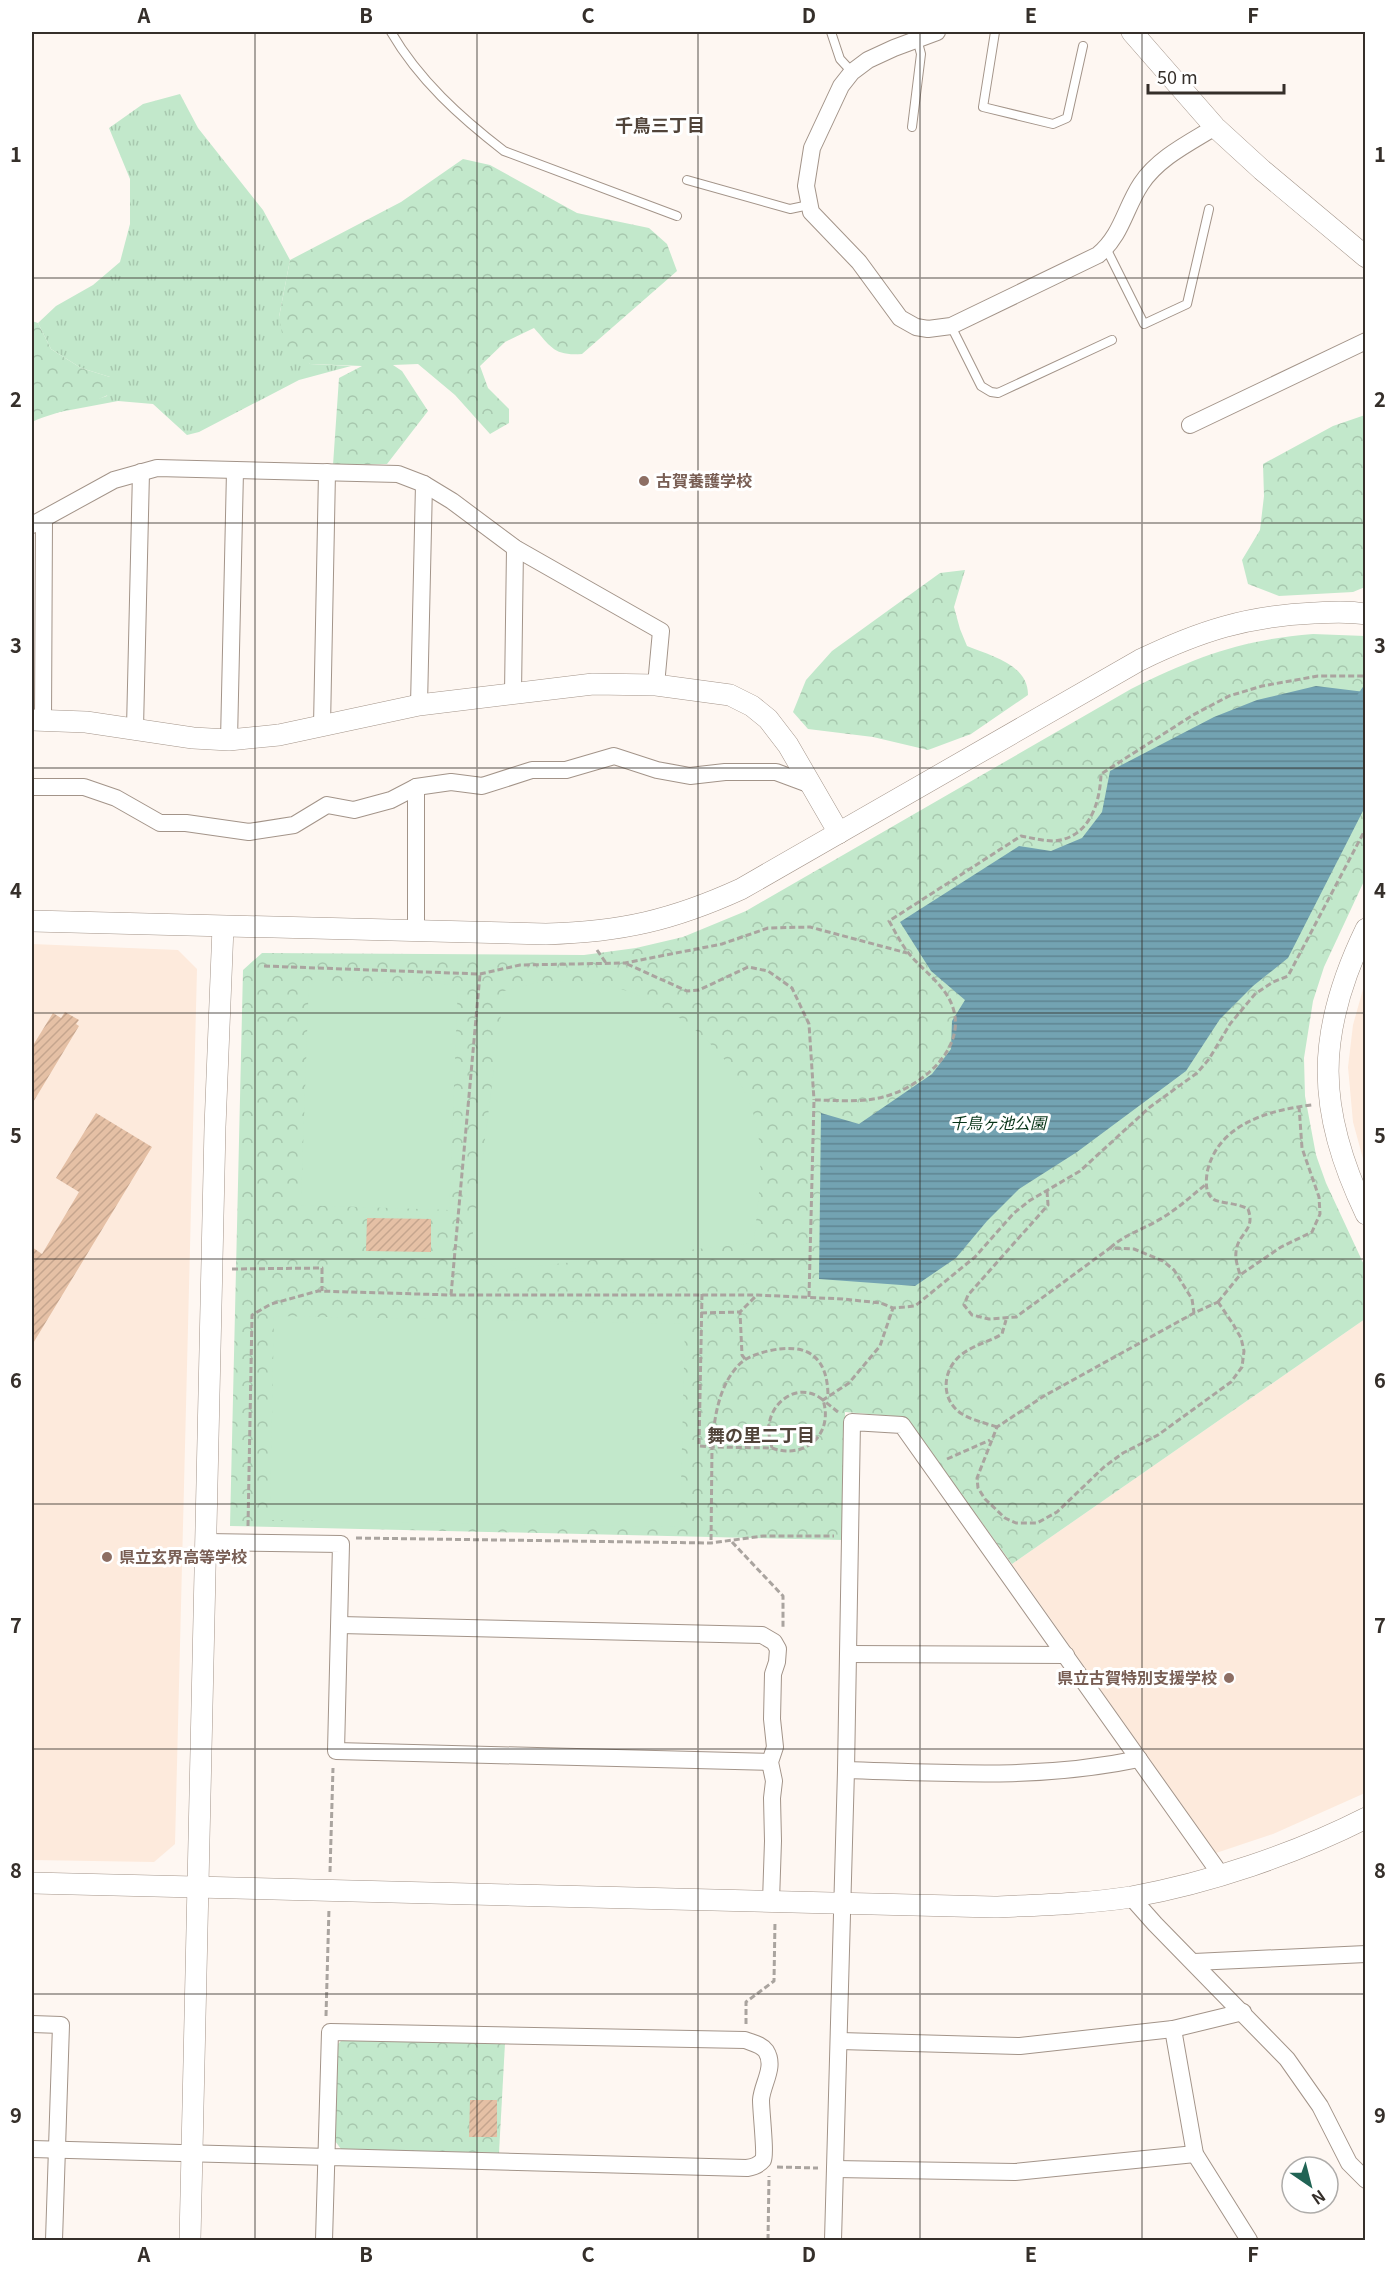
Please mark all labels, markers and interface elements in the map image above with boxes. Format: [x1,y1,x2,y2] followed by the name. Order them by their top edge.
[137,0,151,29] text: A
[359,0,373,29] text: B
[581,0,595,29] text: C
[802,0,816,29] text: D
[1025,0,1037,29] text: E
[1247,0,1259,29] text: F
[1148,57,1284,95] scale bar
[1157,63,1198,89] text: 50 m
[615,111,705,137] district label: 千鳥三丁目
[10,139,22,168] text: 1
[1374,139,1386,168] text: 1
[10,384,22,413] text: 2
[1374,384,1386,413] text: 2
[656,468,752,492] place label: 古賀養護学校
[637,474,651,488] marker: 古賀養護学校
[10,630,22,659] text: 3
[1374,630,1386,659] text: 3
[10,875,22,904] text: 4
[1374,875,1386,904] text: 4
[950,1110,1048,1134] park label: 千鳥ヶ池公園
[10,1120,22,1149] text: 5
[1374,1120,1386,1149] text: 5
[10,1365,22,1394] text: 6
[1374,1365,1386,1394] text: 6
[707,1421,815,1447] district label: 舞の里二丁目
[119,1544,247,1568] place label: 県立玄界高等学校
[100,1550,114,1564] marker: 県立玄界高等学校
[10,1610,22,1639] text: 7
[1374,1610,1386,1639] text: 7
[1057,1665,1217,1689] place label: 県立古賀特別支援学校
[1222,1671,1236,1685] marker: 県立古賀特別支援学校
[10,1855,22,1884] text: 8
[1374,1855,1386,1884] text: 8
[10,2100,22,2129] text: 9
[1374,2100,1386,2129] text: 9
[1280,2155,1340,2215] north arrow
[1307,2185,1331,2211] text: N
[137,2239,151,2268] text: A
[359,2239,373,2268] text: B
[581,2239,595,2268] text: C
[802,2239,816,2268] text: D
[1025,2239,1037,2268] text: E
[1247,2239,1259,2268] text: F

